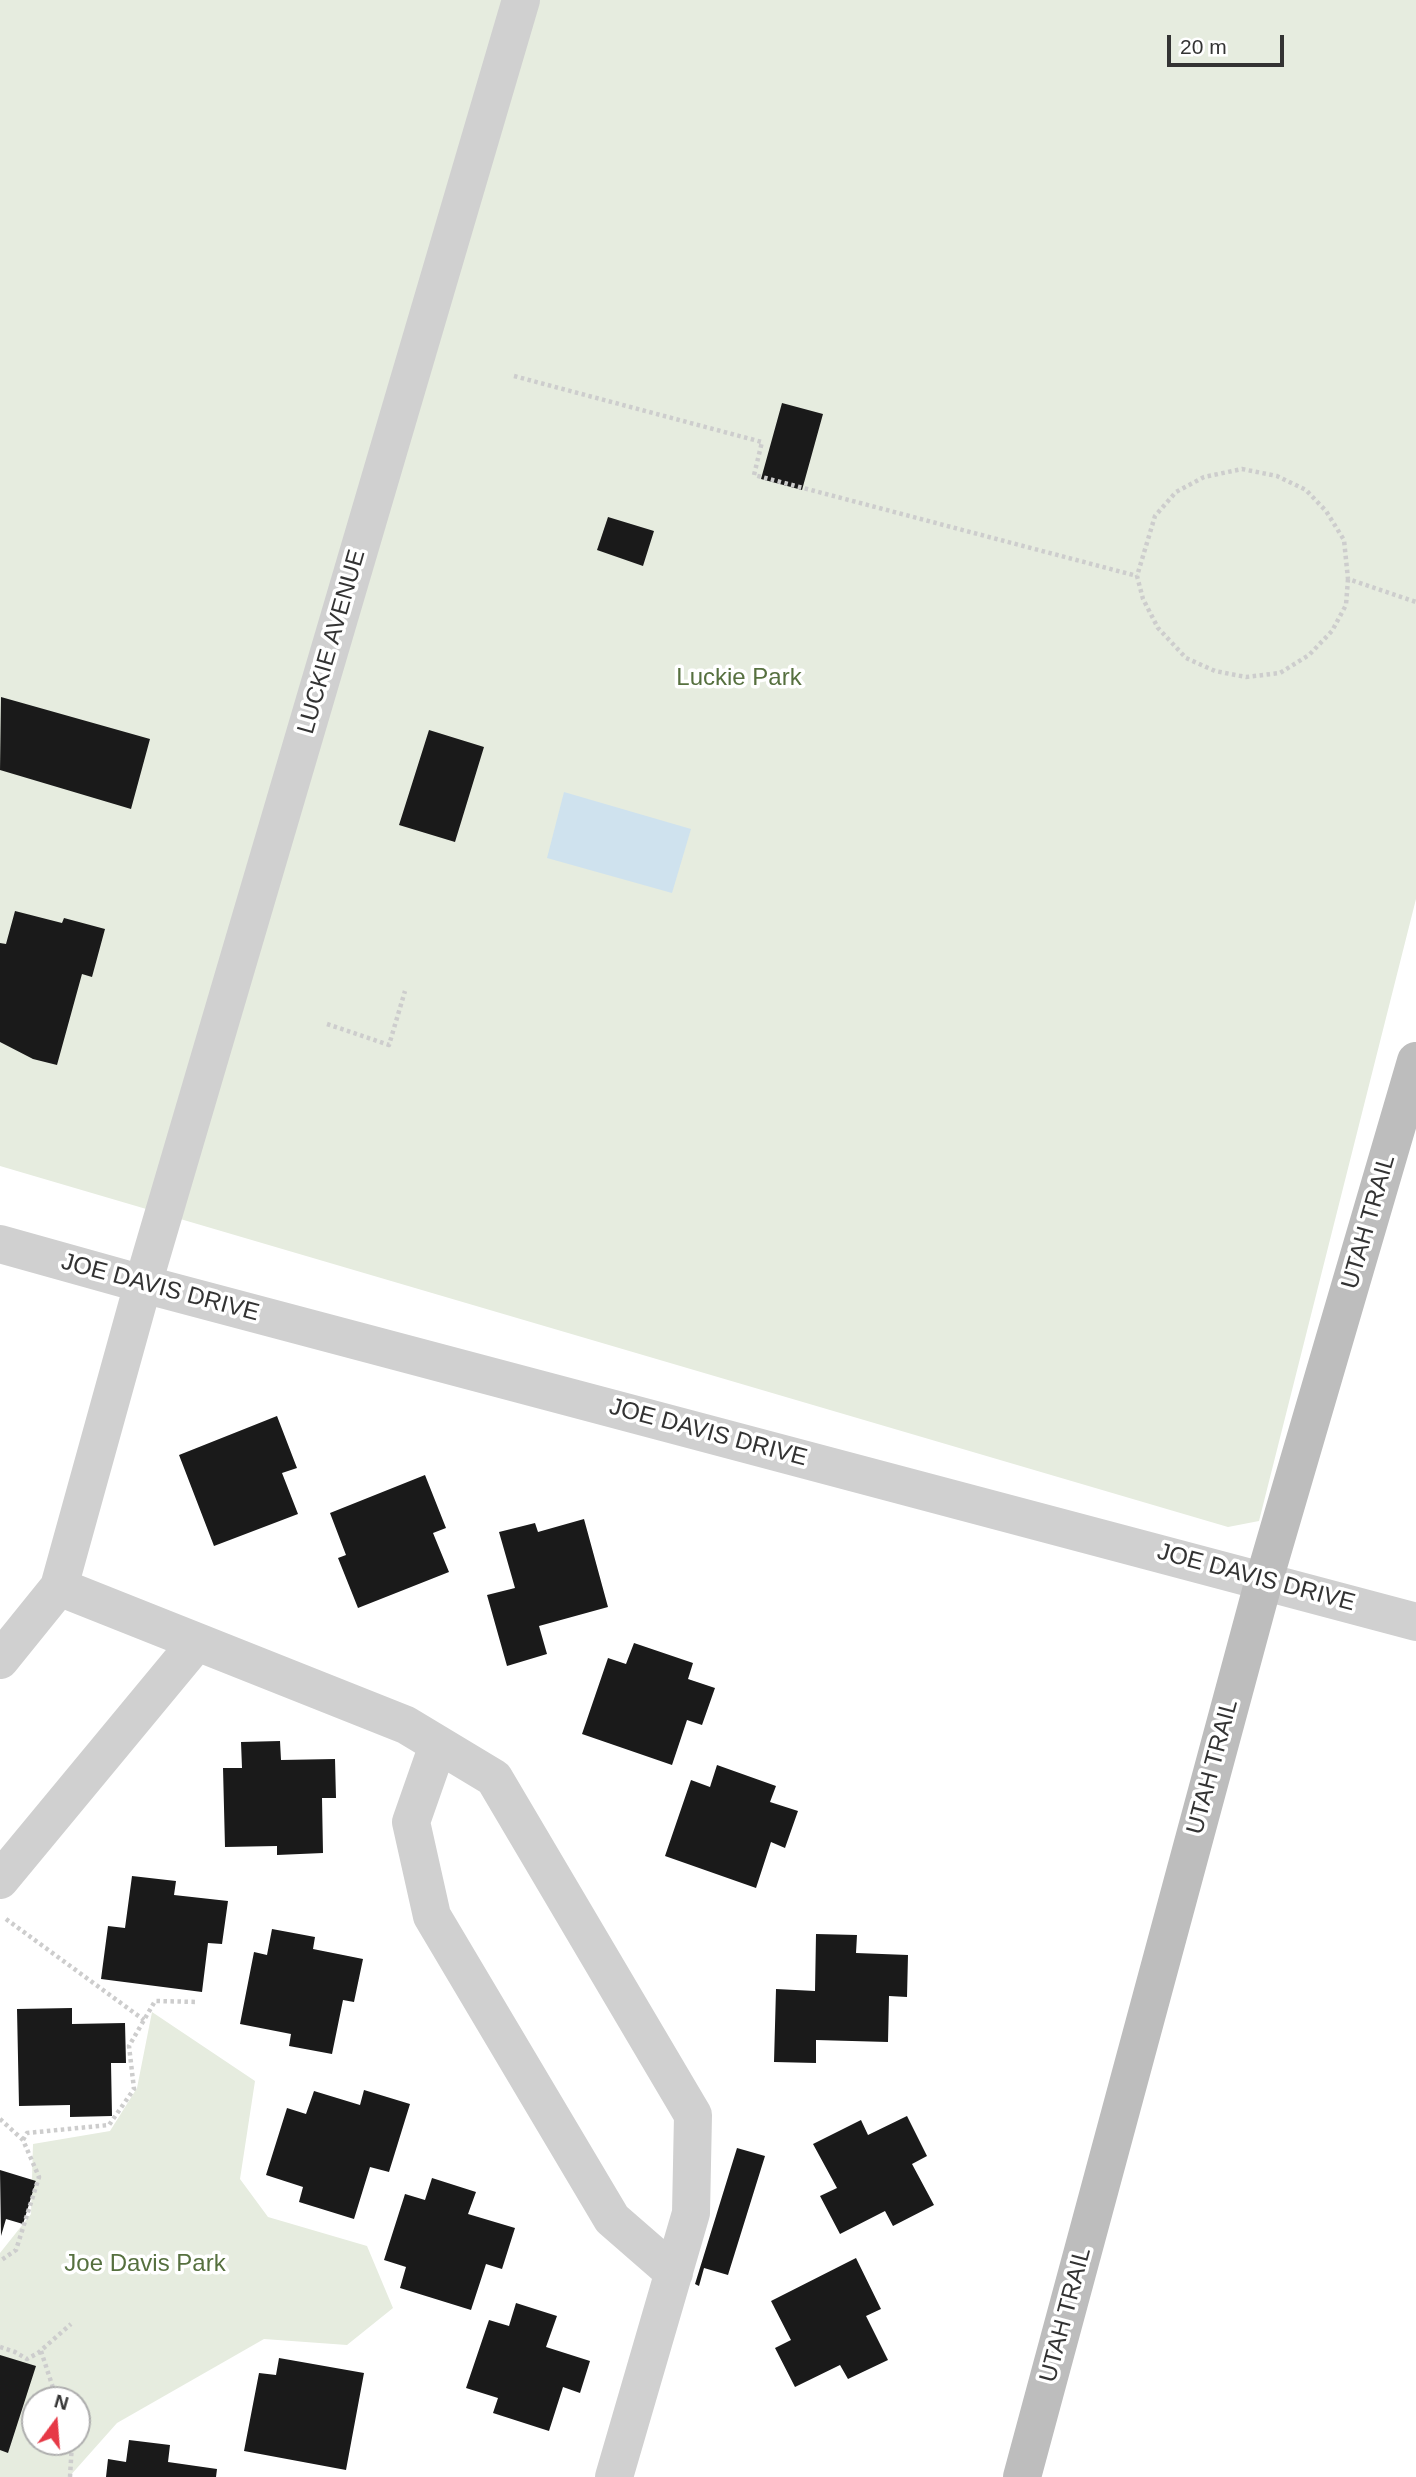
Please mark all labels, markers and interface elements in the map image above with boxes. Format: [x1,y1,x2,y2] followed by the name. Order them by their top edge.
[1171,21,1288,65] scale bar
[1180,35,1227,58] text: 20 m
[292,547,372,737] street label: LUCKIE AVENUE
[676,664,802,692] park label: Luckie Park
[1336,1152,1402,1292] street label: UTAH TRAIL
[58,1248,262,1328] street label: JOE DAVIS DRIVE
[606,1393,810,1473] street label: JOE DAVIS DRIVE
[1154,1538,1358,1618] street label: JOE DAVIS DRIVE
[1181,1697,1245,1837] street label: UTAH TRAIL
[1034,2245,1098,2385] street label: UTAH TRAIL
[64,2250,226,2278] park label: Joe Davis Park
[21,2386,91,2456] north arrow
[52,2390,71,2414] text: N

